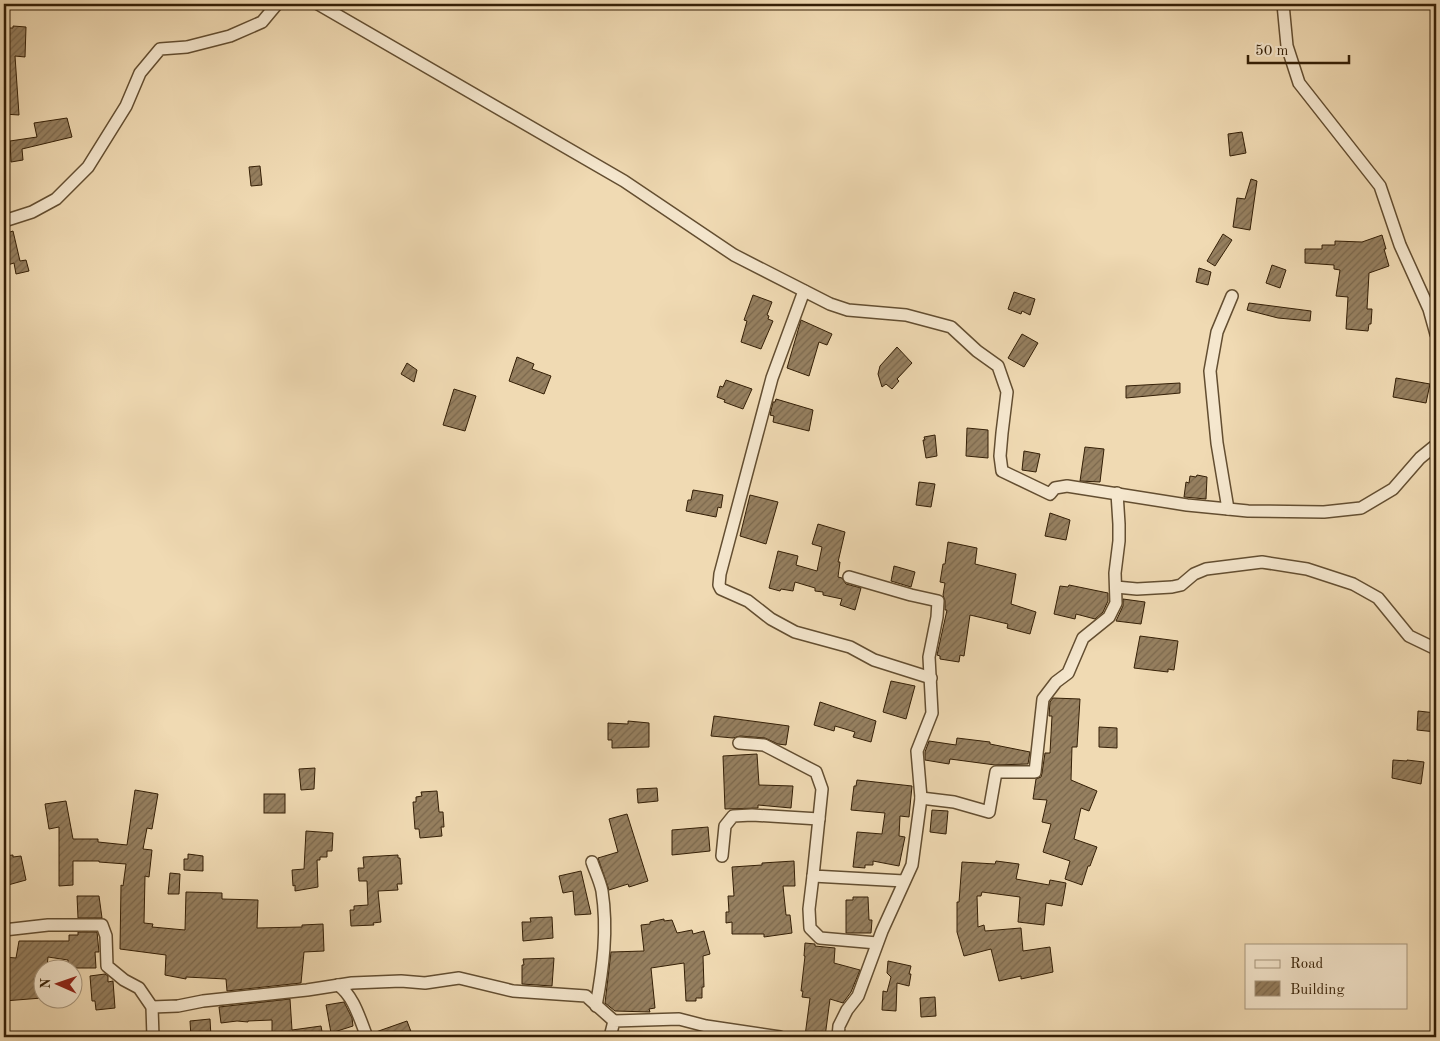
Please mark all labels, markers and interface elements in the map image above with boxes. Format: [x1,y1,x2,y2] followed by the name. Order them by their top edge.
[1248,32,1349,64] scale bar
[1255,44,1289,59] text: 50 m
[1245,944,1408,1008] legend
[1290,957,1324,972] text: Road
[32,958,82,1008] north arrow
[39,978,53,989] text: N
[1290,983,1345,998] text: Building

